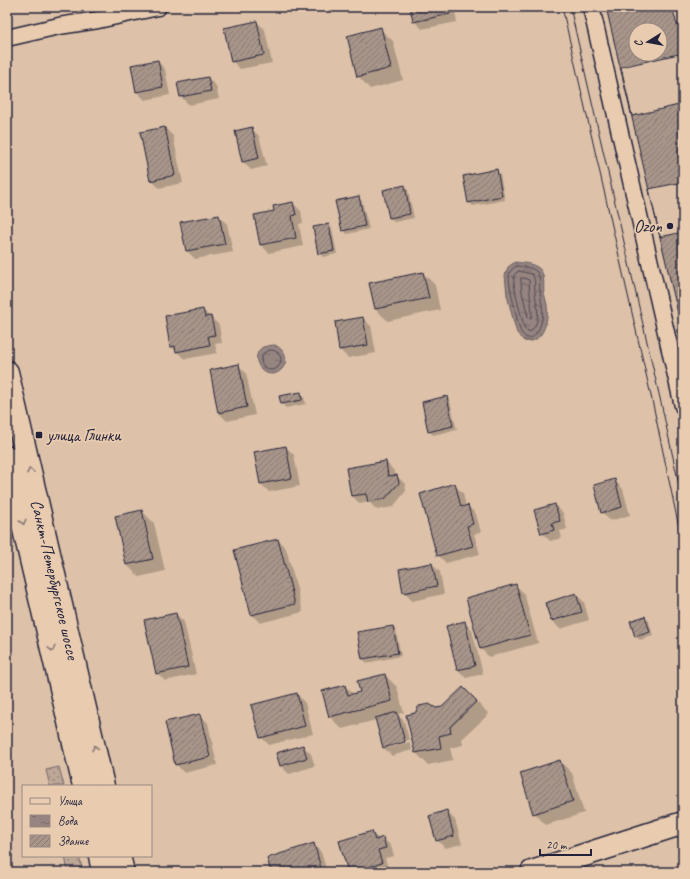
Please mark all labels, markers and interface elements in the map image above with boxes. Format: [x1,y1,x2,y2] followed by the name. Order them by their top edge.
[628,22,668,62] north arrow
[630,38,646,48] text: С
[634,216,662,237] place label: Ozon
[665,221,675,231] marker: Ozon
[46,425,122,446] place label: улица Глинки
[34,430,44,440] marker: улица Глинки
[27,468,35,474] one-way arrow
[26,498,84,663] street label: Санкт-Петербургское шоссе
[18,519,26,525] one-way arrow
[48,646,56,652] one-way arrow
[91,745,99,751] one-way arrow
[22,785,152,857] legend
[58,793,83,809] text: Улица
[58,813,79,829] text: Вода
[540,831,591,857] scale bar
[58,833,89,849] text: Здание
[546,837,568,853] text: 20 m

